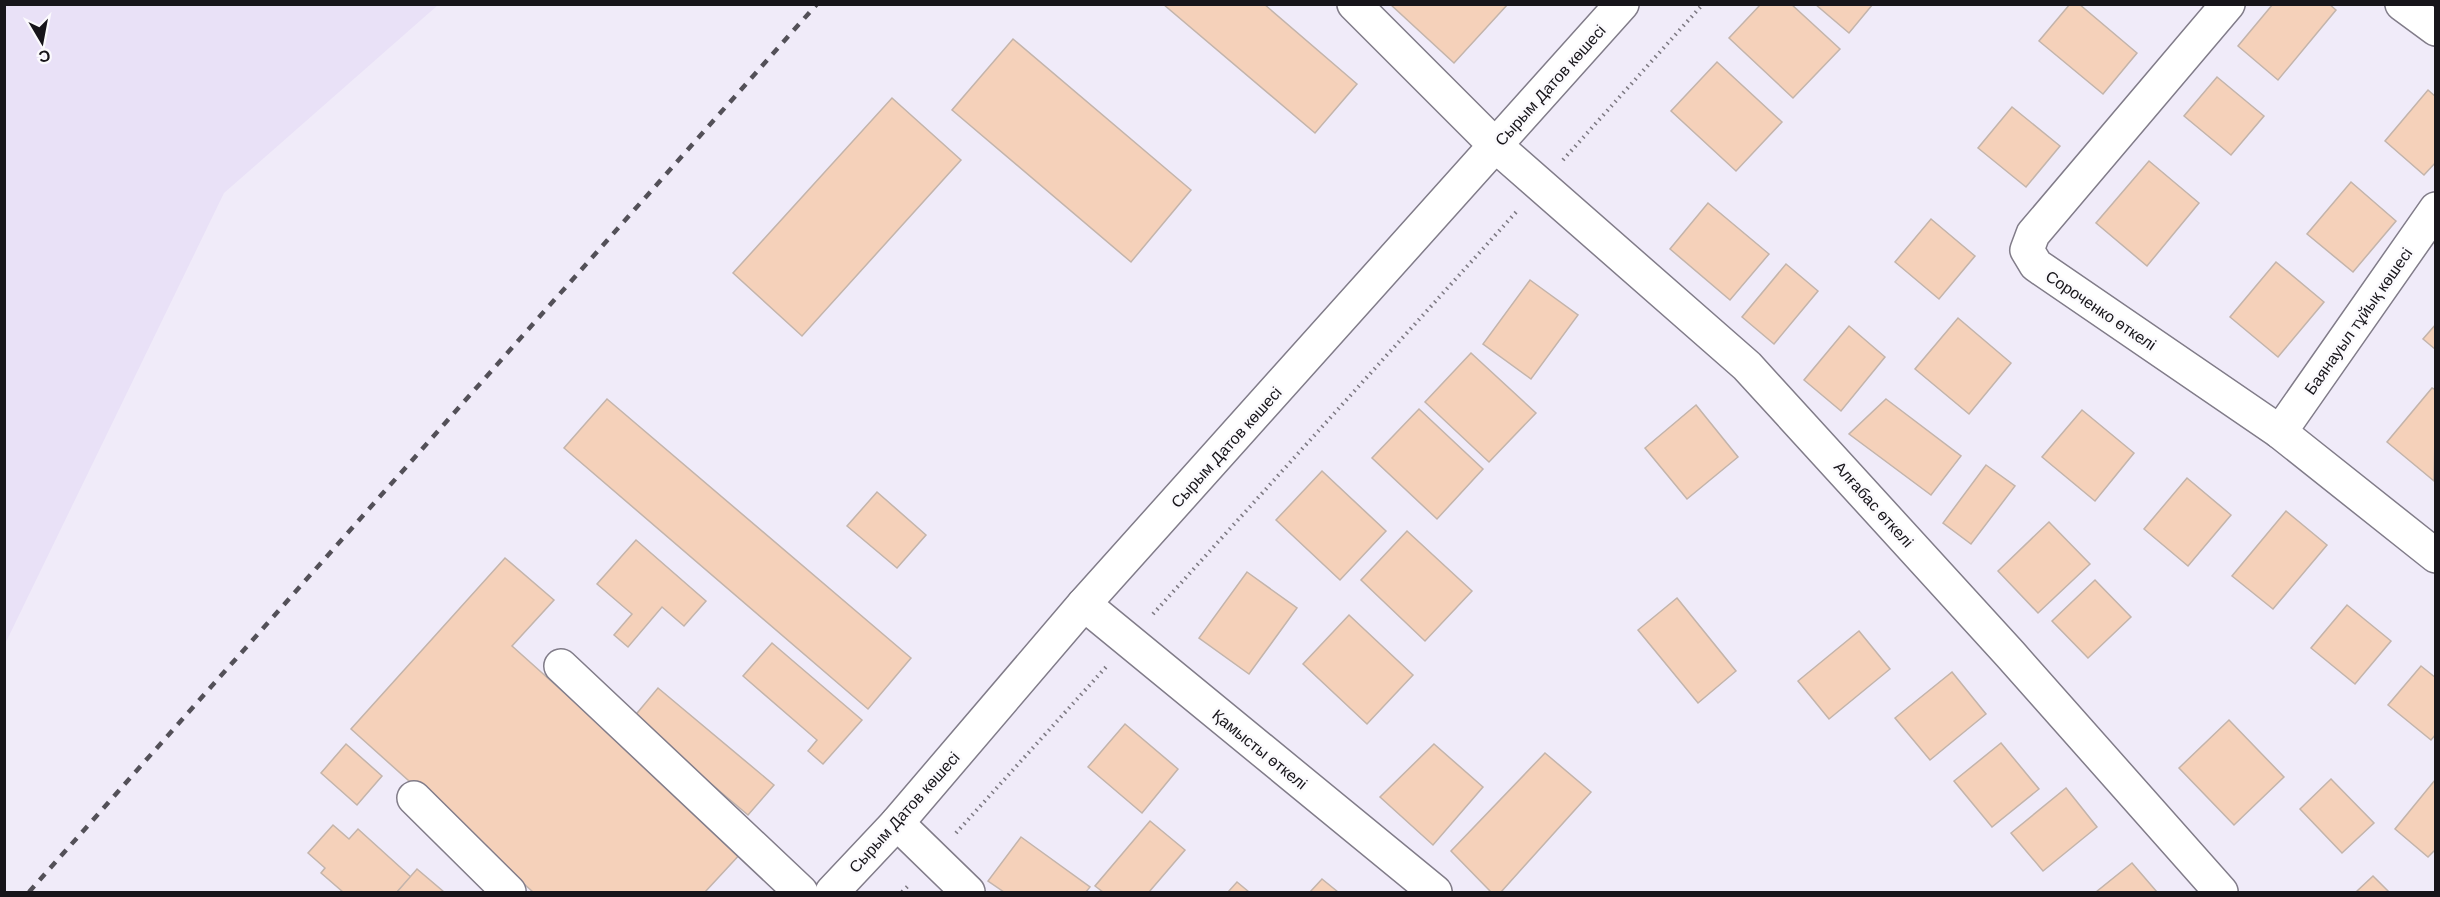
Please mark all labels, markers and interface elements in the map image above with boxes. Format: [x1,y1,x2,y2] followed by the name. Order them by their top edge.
[12,12,72,72] north arrow
[1490,20,1610,150] street label: Сырым Датов көшесі
[37,45,52,68] text: С
[2300,244,2417,399] street label: Баянауыл тұйық көшесі
[2041,266,2160,355] street label: Сороченко өткелі
[1166,382,1286,512] street label: Сырым Датов көшесі
[1829,457,1918,552] street label: Алғабас өткелі
[1208,705,1312,794] street label: Қамысты өткелі
[844,747,964,877] street label: Сырым Датов көшесі

